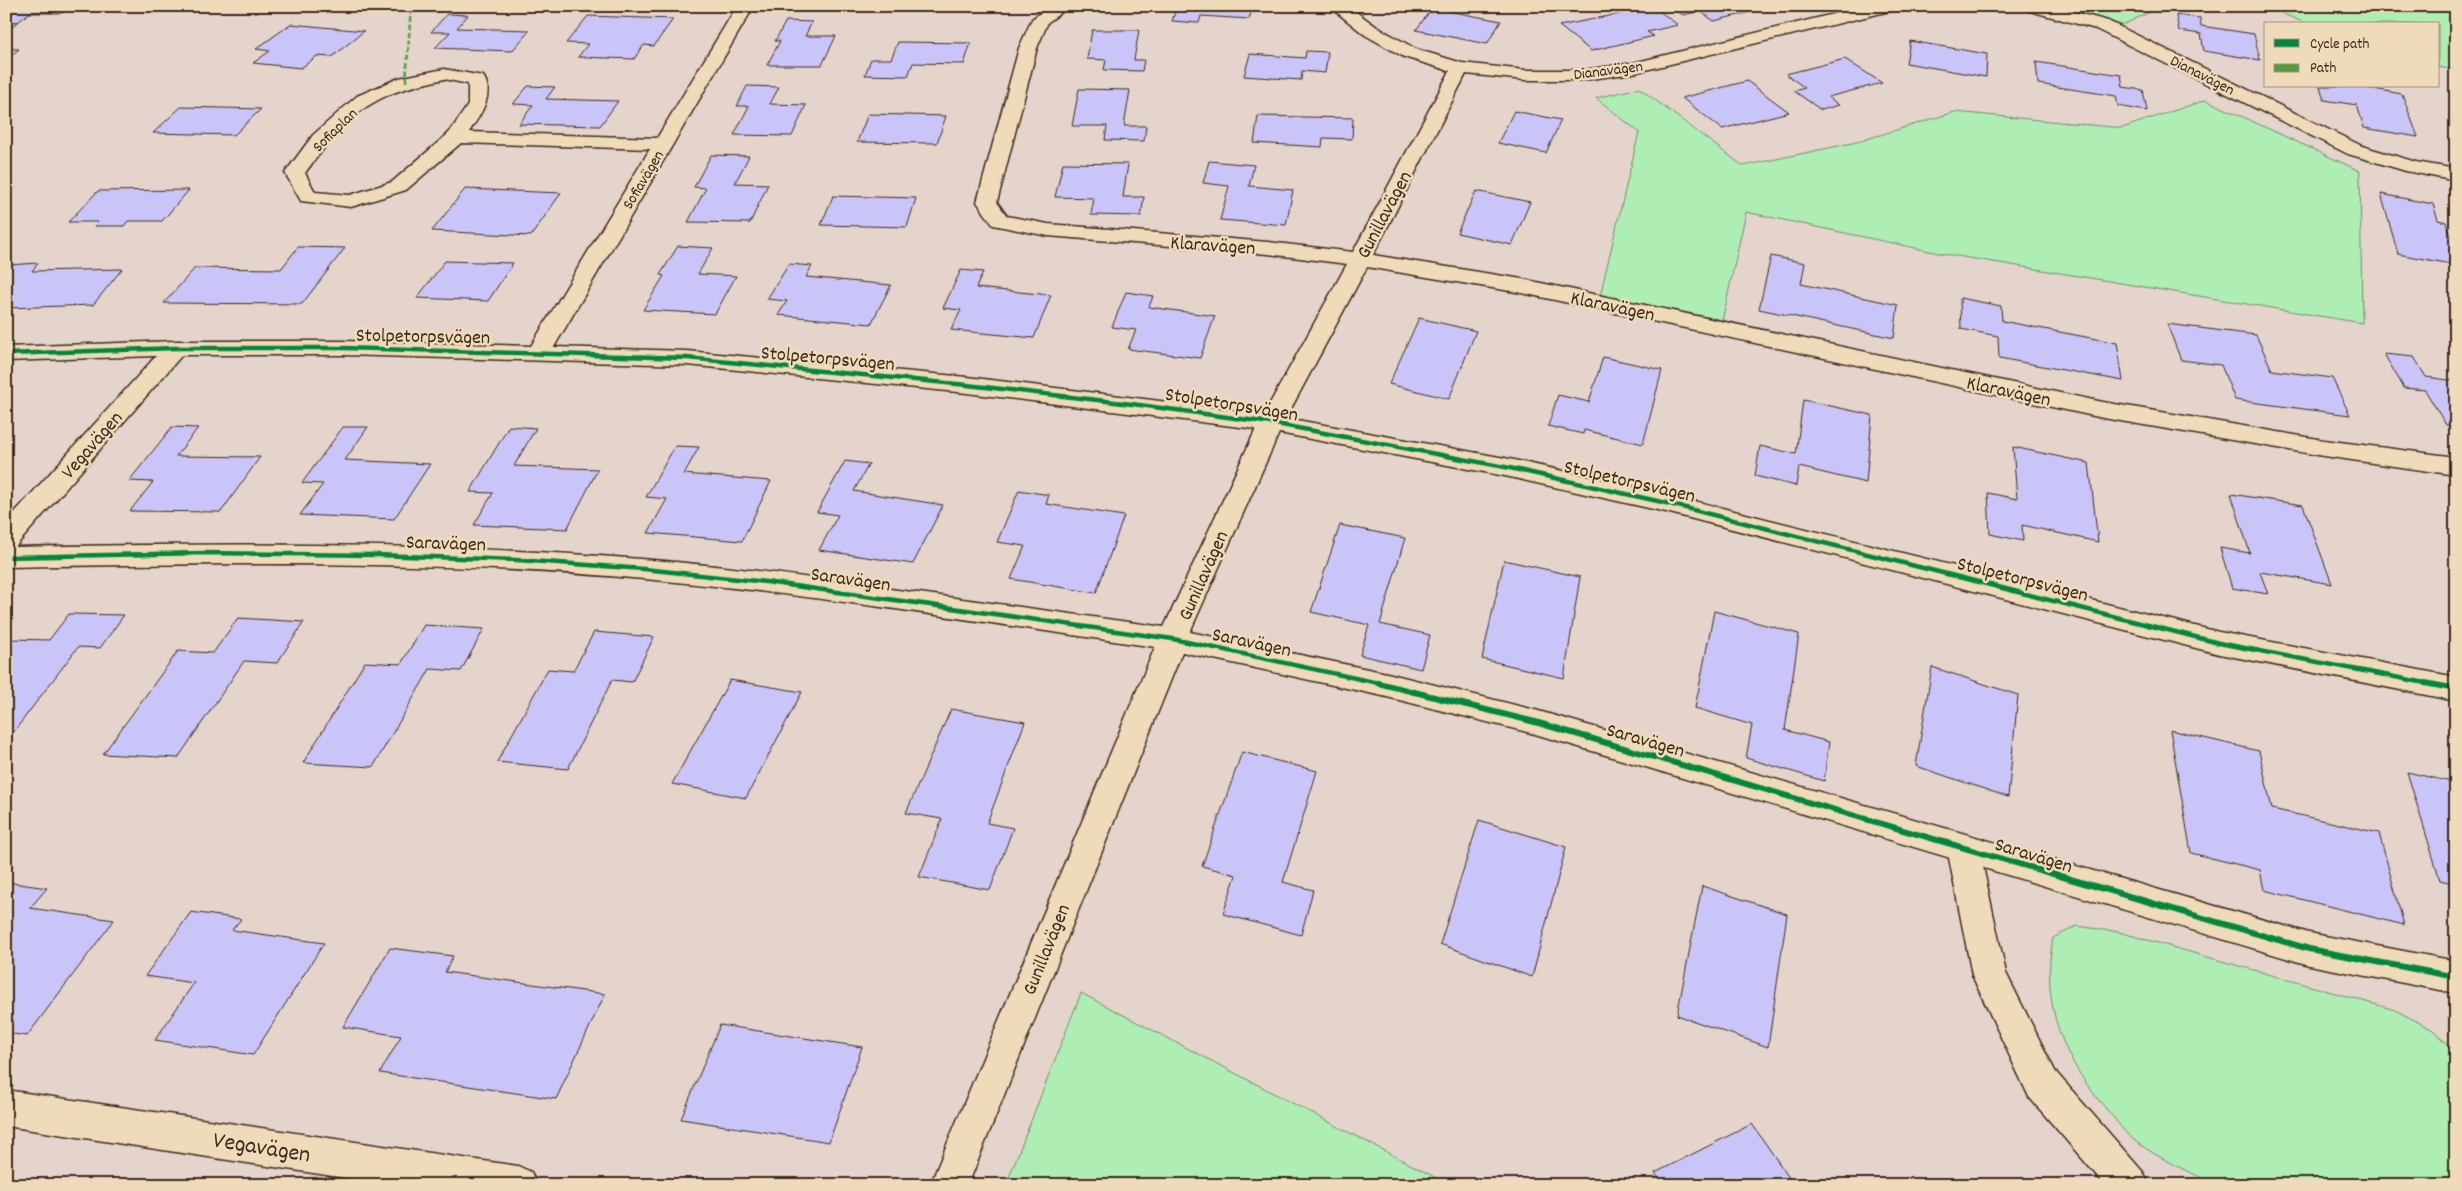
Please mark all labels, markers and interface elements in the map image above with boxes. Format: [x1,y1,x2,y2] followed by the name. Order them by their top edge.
[2264,22,2440,88] legend
[2310,34,2370,56] text: Cycle path
[2166,50,2238,102] street label: Dianavägen
[1572,56,1644,87] street label: Dianavägen
[2310,58,2336,80] text: Path
[308,103,364,158] street label: Sofiaplan
[618,146,671,214] street label: Sofiavägen
[1351,167,1420,264] street label: Gunillavägen
[1169,230,1256,264] street label: Klaravägen
[1568,285,1657,330] street label: Klaravägen
[356,323,490,353] street label: Stolpetorpsvägen
[760,340,896,380] street label: Stolpetorpsvägen
[1964,370,2053,415] street label: Klaravägen
[1163,382,1300,430] street label: Stolpetorpsvägen
[56,406,131,486] street label: Vegavägen
[1561,454,1698,512] street label: Stolpetorpsvägen
[1173,527,1237,626] street label: Gunillavägen
[405,530,486,560] street label: Saravägen
[1954,551,2091,611] street label: Stolpetorpsvägen
[809,562,892,600] street label: Saravägen
[1209,622,1293,666] street label: Saravägen
[1603,717,1688,766] street label: Saravägen
[1991,832,2076,882] street label: Saravägen
[1017,901,1079,1000] street label: Gunillavägen
[210,1125,313,1173] street label: Vegavägen

